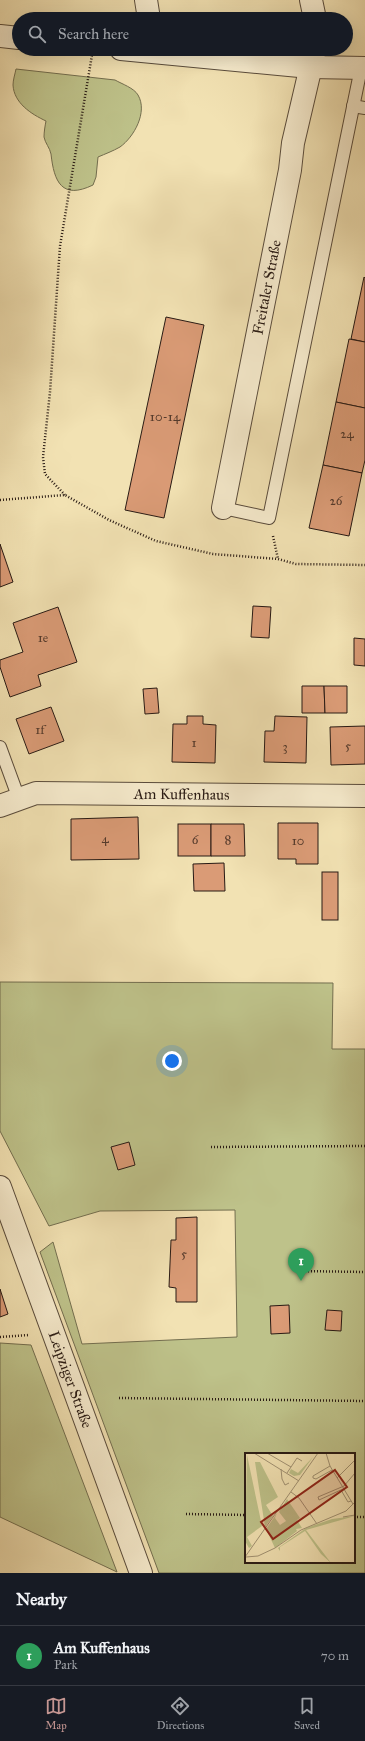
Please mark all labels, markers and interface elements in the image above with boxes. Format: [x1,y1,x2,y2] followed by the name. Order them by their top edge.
[12,12,353,56] search box
[26,23,48,45] icon: search
[58,25,129,43] text: Search here
[249,238,285,336] street label: Freitaler Straße
[150,409,181,425] house number: 10-14
[340,426,355,442] house number: 24
[329,493,343,509] house number: 26
[38,630,49,646] house number: 1e
[35,722,47,738] house number: 1f
[191,735,197,751] house number: 1
[345,738,351,754] house number: 5
[282,739,288,755] house number: 3
[133,785,230,804] street label: Am Kuffenhaus
[101,831,109,847] house number: 4
[192,832,199,848] house number: 6
[225,832,232,848] house number: 8
[292,833,304,849] house number: 10
[162,1051,182,1071] your location
[181,1246,187,1262] house number: 5
[288,1248,314,1281] pin: 1
[44,1329,96,1431] street label: Leipziger Straße
[245,1453,355,1563] inset map
[16,1589,67,1610] text: Nearby
[54,1639,150,1657] text: Am Kuffenhaus
[26,1648,32,1664] text: 1
[321,1648,349,1664] text: 70 m
[54,1657,78,1673] text: Park
[45,1695,67,1732] tab: Map
[157,1695,204,1732] tab: Directions
[294,1695,320,1732] tab: Saved

